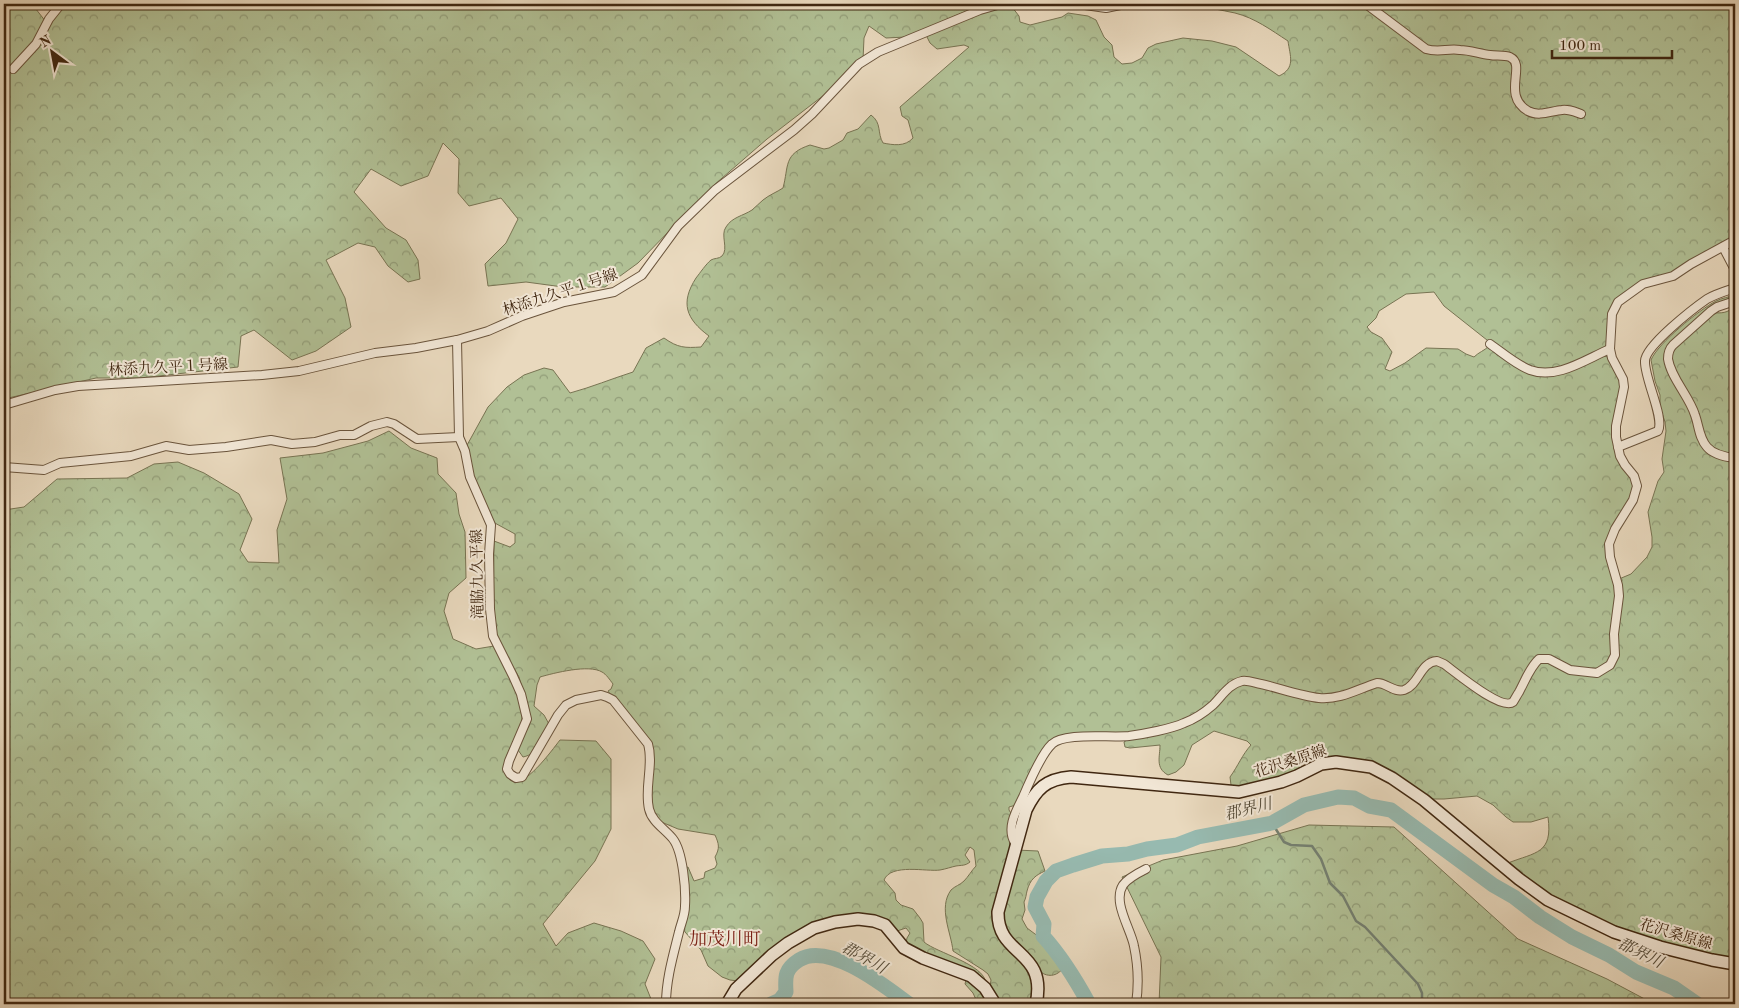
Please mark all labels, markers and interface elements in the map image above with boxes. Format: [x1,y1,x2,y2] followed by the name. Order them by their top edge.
[28,28,78,78] north arrow
[1552,28,1672,60] scale bar
[37,33,54,51] text: N
[1559,39,1601,54] text: 100 m
[500,266,620,319] street label: 林添九久平１号線
[108,356,228,379] street label: 林添九久平１号線
[468,529,487,619] street label: 滝脇九久平線
[1252,742,1328,781] street label: 花沢桑原線
[1223,794,1276,824] water label: 郡界川
[1637,916,1714,953] street label: 花沢桑原線
[689,929,761,949] district label: 加茂川町
[1615,934,1668,972] water label: 郡界川
[839,938,892,978] water label: 郡界川

